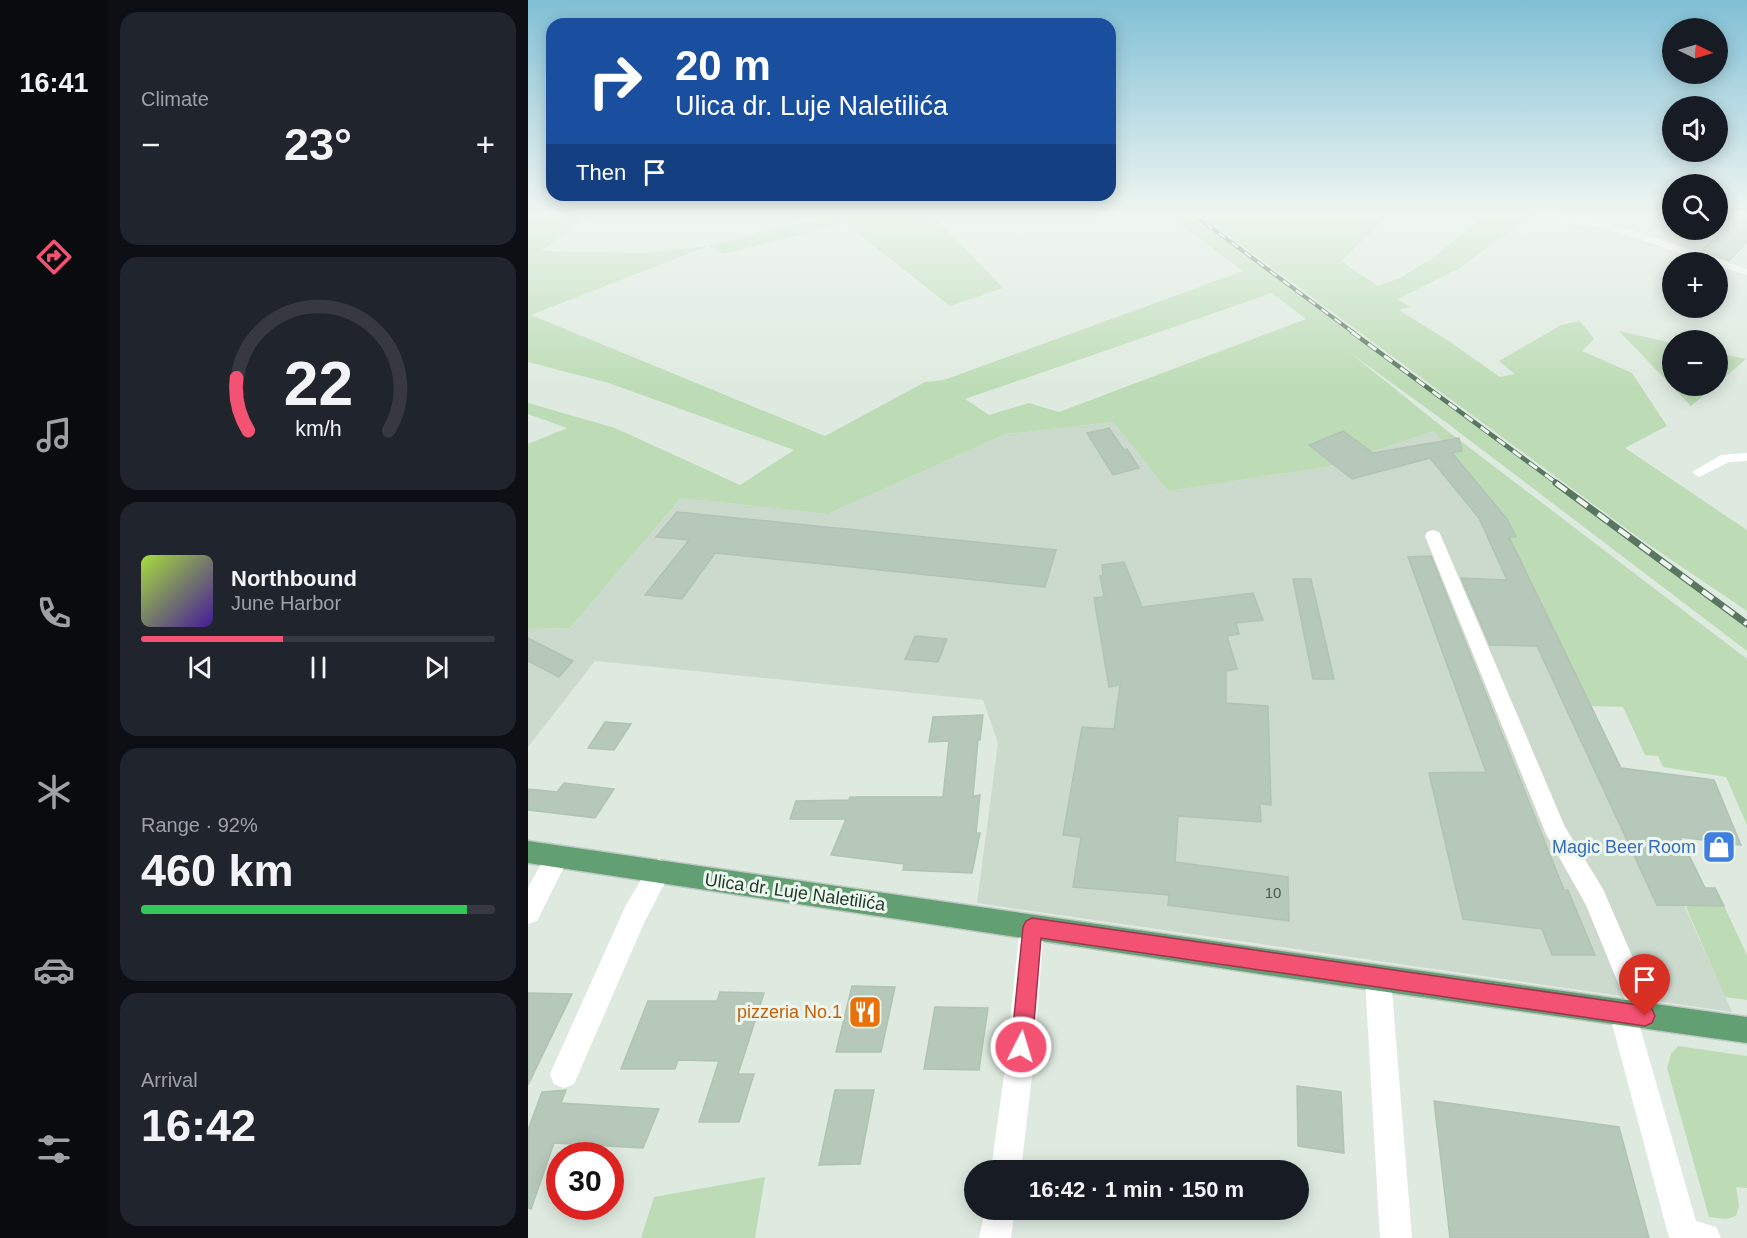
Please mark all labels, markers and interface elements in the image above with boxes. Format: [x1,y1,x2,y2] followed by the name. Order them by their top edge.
[1662,18,1728,84] north arrow
[1662,18,1728,396] map controls
[576,42,654,120] icon: right
[675,42,771,89] text: 20 m
[19,68,89,98] text: 16:41
[141,88,209,110] text: Climate
[675,91,948,121] text: Ulica dr. Luje Naletilića
[1662,96,1728,162] button: sound
[284,119,352,170] text: 23°
[141,126,160,163] text: −
[476,126,495,163] text: +
[638,156,671,189] icon: arrive
[576,160,626,185] text: Then
[1662,174,1728,240] button: search
[33,236,75,278] icon: directions
[1662,252,1728,318] button: +
[1662,330,1728,396] button: −
[283,349,353,418] text: 22
[33,414,75,456] icon: music
[295,417,341,441] text: km/h
[231,566,357,591] text: Northbound
[33,592,75,634] icon: phone
[231,592,341,614] text: June Harbor
[184,651,217,684] icon: previous
[302,651,335,684] icon: pause
[420,651,453,684] icon: next
[33,771,75,813] icon: climate
[141,814,258,836] text: Range · 92%
[1701,829,1737,865] shop icon: Magic Beer Room
[1552,837,1696,857] place label: Magic Beer Room
[141,845,294,896] text: 460 km
[703,869,888,915] street label: Ulica dr. Luje Naletilića
[1265,884,1281,901] house number: 10
[33,949,75,991] icon: car
[1619,954,1670,1016] pin
[1628,963,1661,996] icon: arrive
[847,994,883,1030] restaurant icon: pizzeria No.1
[737,1002,842,1022] place label: pizzeria No.1
[989,1015,1053,1079] position arrow
[141,1069,198,1091] text: Arrival
[141,1100,256,1151] text: 16:42
[33,1128,75,1170] icon: filters
[546,1142,624,1220] speed limit sign: 30
[1029,1177,1244,1202] text: 16:42 · 1 min · 150 m

